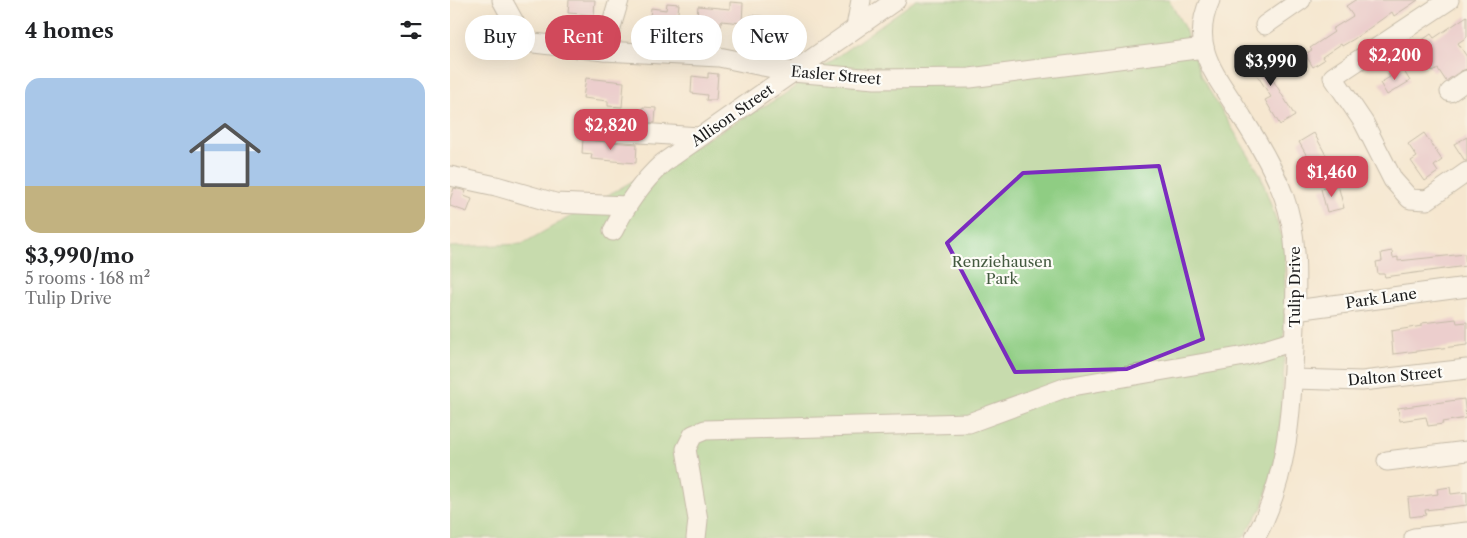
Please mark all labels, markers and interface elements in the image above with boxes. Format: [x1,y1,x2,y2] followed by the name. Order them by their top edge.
[465,15,535,60] chip: Buy
[545,15,621,60] chip: Rent
[631,15,722,60] chip: Filters
[732,15,807,60] chip: New
[397,16,425,44] icon: filters
[25,18,114,43] text: 4 homes
[1354,38,1436,81] pin: $2,200
[1230,44,1312,87] pin: $3,990
[1369,45,1421,65] text: $2,200
[1245,51,1297,71] text: $3,990
[790,62,882,88] street label: Easler Street
[686,79,777,151] street label: Allison Street
[570,108,652,151] pin: $2,820
[180,110,270,200] icon: home
[585,115,637,135] text: $2,820
[1291,156,1373,198] pin: $1,460
[1307,162,1357,182] text: $1,460
[25,243,134,268] text: $3,990/mo
[1285,246,1304,328] street label: Tulip Drive
[952,252,1053,288] park label: Renziehausen Park
[25,268,150,288] text: 5 rooms · 168 m²
[1344,284,1418,312] street label: Park Lane
[25,288,112,308] text: Tulip Drive
[1347,362,1444,390] street label: Dalton Street

